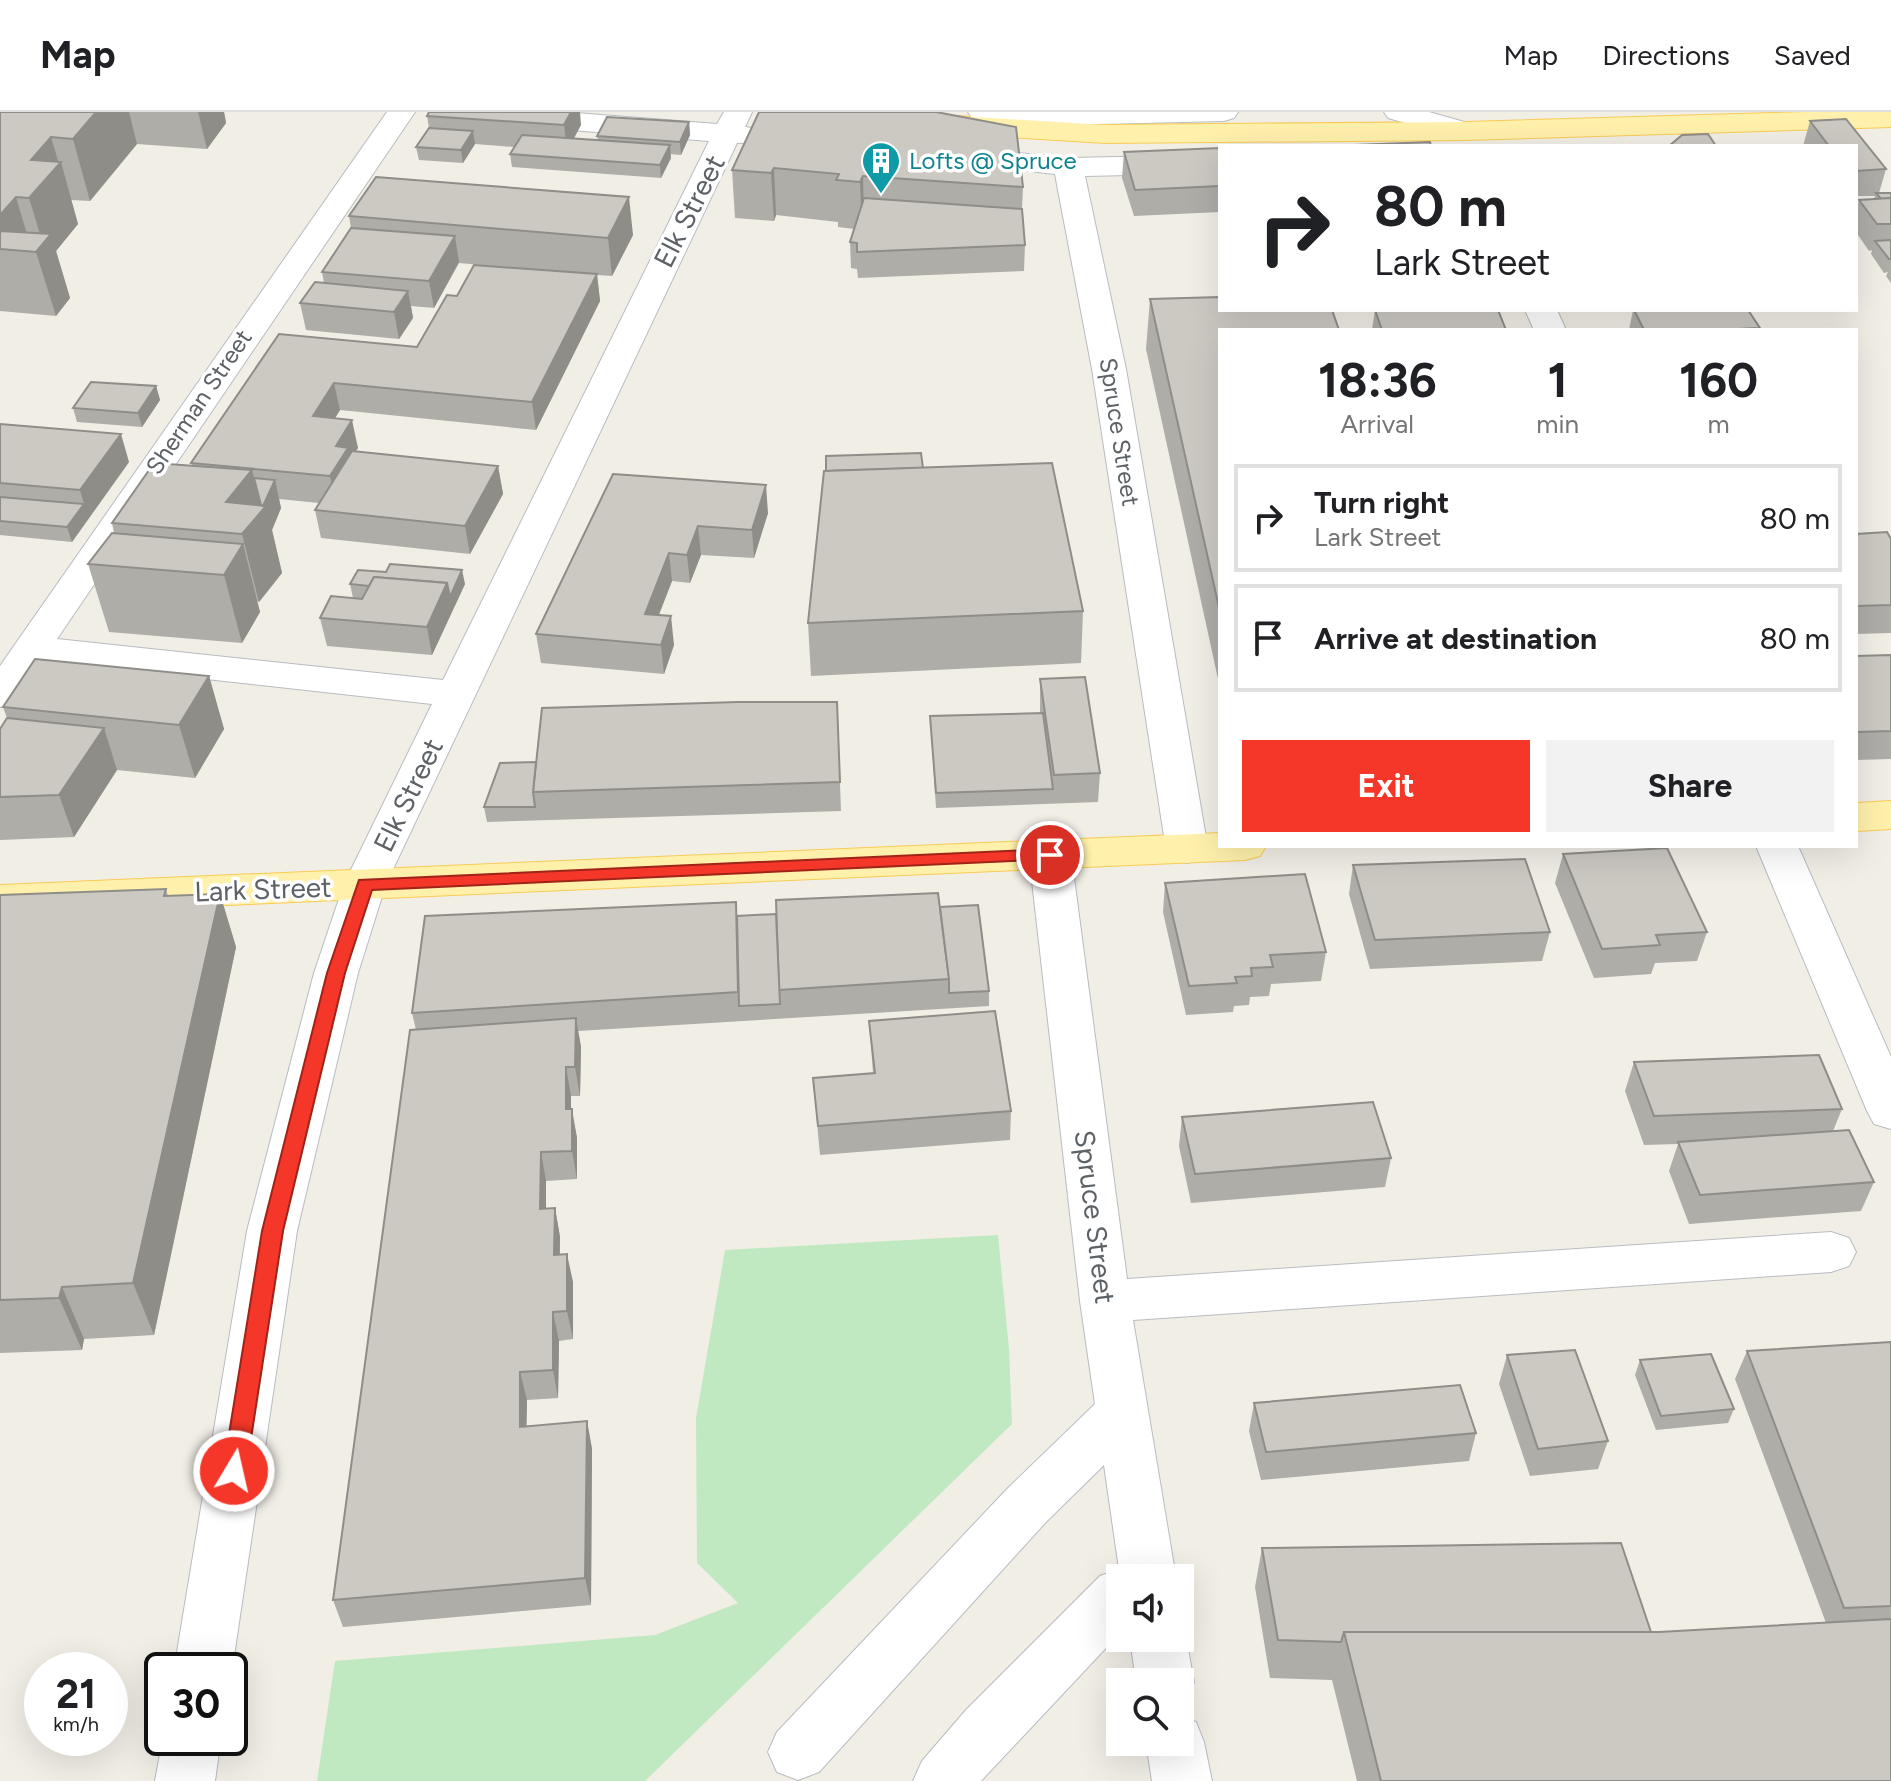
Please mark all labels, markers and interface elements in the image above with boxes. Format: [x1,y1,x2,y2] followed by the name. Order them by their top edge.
[40,32,116,78] text: Map
[1504,38,1558,72] text: Map
[1602,38,1730,72] text: Directions
[1774,38,1851,72] text: Saved
[860,140,902,195] building icon: Lofts @ Spruce
[909,146,1077,175] place label: Lofts @ Spruce
[646,149,732,273] street label: Elk Street
[1374,173,1507,240] text: 80 m
[1242,176,1346,280] icon: right
[1374,241,1550,284] text: Lark Street
[139,324,258,480] street label: Sherman Street
[1318,351,1436,409] text: 18:36
[1548,351,1568,409] text: 1
[1679,351,1758,409] text: 160
[1093,356,1146,508] street label: Spruce Street
[1340,408,1414,440] text: Arrival
[1536,408,1579,440] text: min
[1707,408,1730,440] text: m
[1314,484,1449,521] text: Turn right
[1246,496,1290,540] icon: right
[1759,500,1830,537] text: 80 m
[1314,521,1441,553] text: Lark Street
[1246,616,1290,660] icon: arrive
[1314,620,1597,657] text: Arrive at destination
[1759,620,1830,657] text: 80 m
[366,733,450,857] street label: Elk Street
[1242,740,1530,832] button: Exit
[1546,740,1834,832] button: Share
[1016,821,1084,889] pin
[1028,833,1072,877] icon: arrive
[194,870,332,908] street label: Lark Street
[1067,1128,1123,1306] street label: Spruce Street
[192,1429,276,1513] position arrow
[1106,1564,1194,1756] map controls
[1106,1564,1194,1652] button: sound
[144,1652,248,1756] speed limit sign: 30
[1106,1668,1194,1756] button: search
[56,1670,96,1718] text: 21
[53,1712,99,1736] text: km/h

